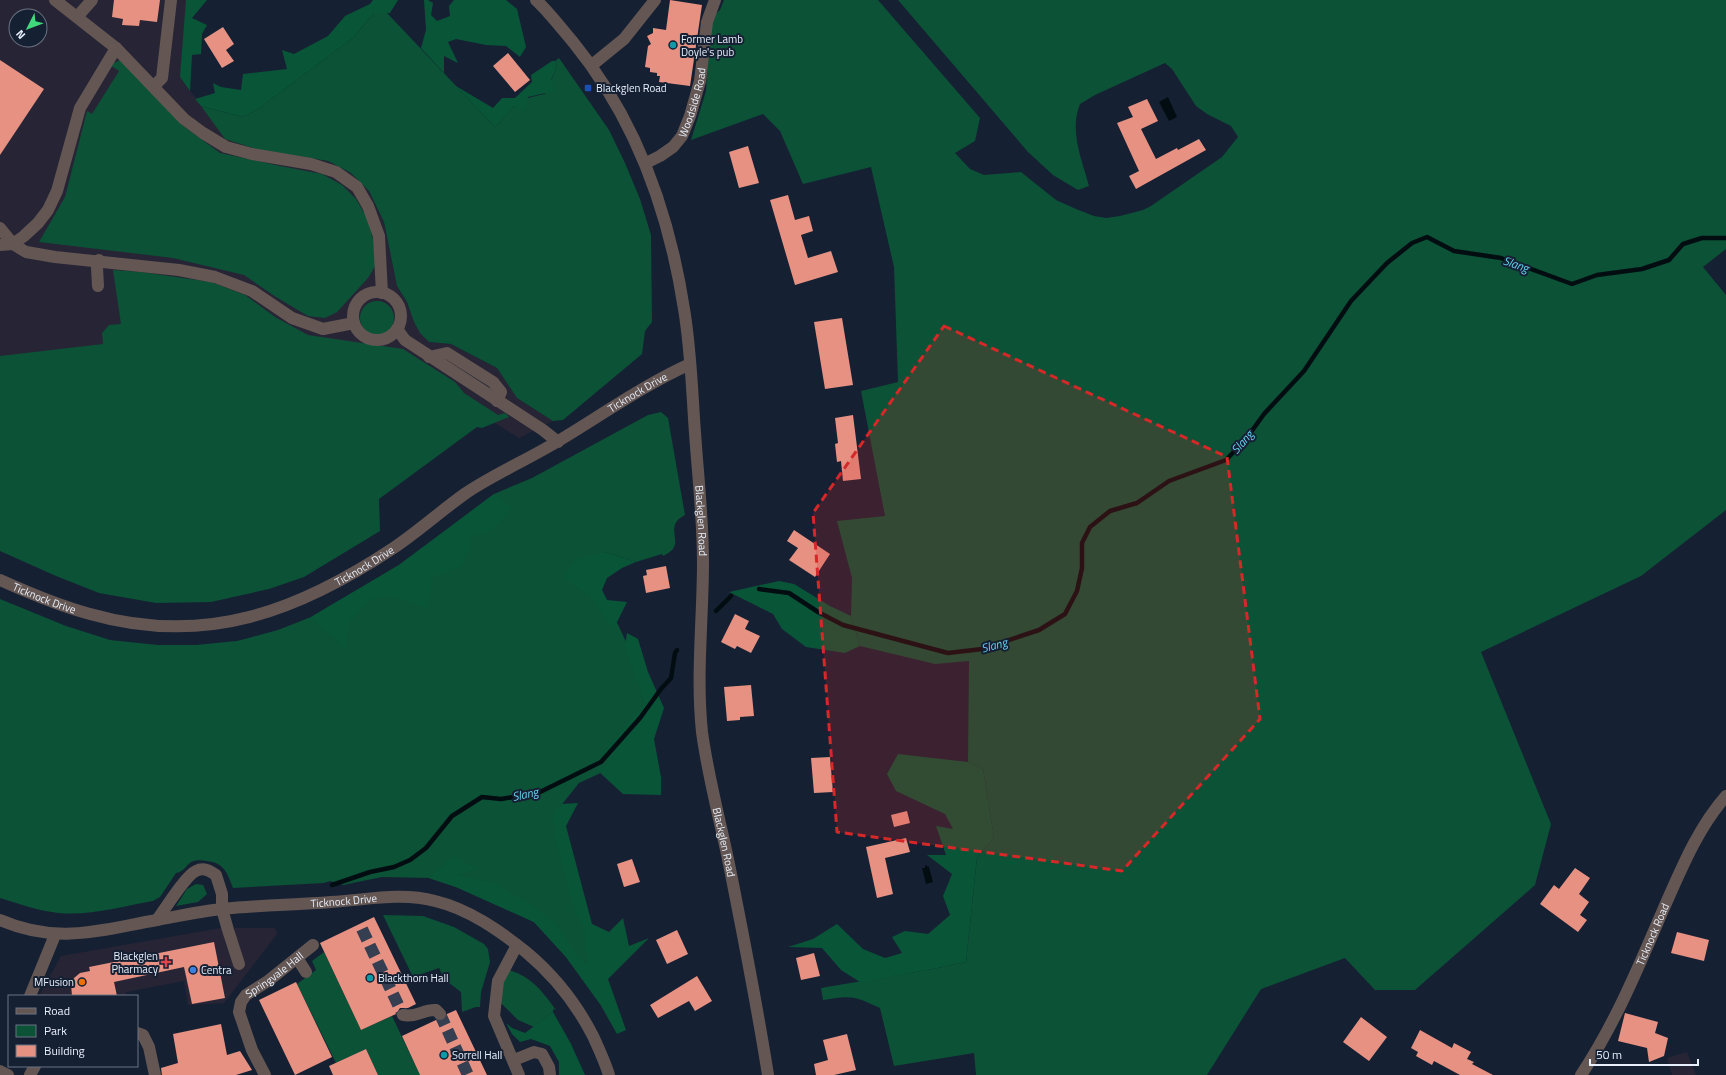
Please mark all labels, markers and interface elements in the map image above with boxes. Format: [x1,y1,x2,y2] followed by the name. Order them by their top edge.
[8,8,48,48] north arrow
[12,27,29,43] text: N
[681,31,743,60] place label: Former Lamb Doyle's pub
[668,40,678,50] marker: Former Lamb Doyle's pub
[674,67,710,140] street label: Woodside Road
[596,80,667,96] place label: Blackglen Road
[583,83,593,93] marker: Blackglen Road
[1501,251,1533,278] water label: Slang
[605,368,670,416] street label: Ticknock Drive
[1226,425,1259,458] water label: Slang
[691,485,711,556] street label: Blackglen Road
[332,542,397,590] street label: Ticknock Drive
[10,579,78,618] street label: Ticknock Drive
[979,632,1010,658] water label: Slang
[510,782,541,806] water label: Slang
[709,806,739,879] street label: Blackglen Road
[310,890,378,911] street label: Ticknock Drive
[1632,900,1673,968] street label: Ticknock Road
[111,948,159,977] place label: Blackglen Pharmacy
[242,948,307,1002] street label: Springvale Hall
[161,957,171,967] marker: Blackglen Pharmacy
[201,962,232,978] place label: Centra
[188,965,198,975] marker: Centra
[378,970,449,986] place label: Blackthorn Hall
[365,973,375,983] marker: Blackthorn Hall
[34,974,74,990] place label: MFusion
[77,977,87,987] marker: MFusion
[8,995,138,1067] legend
[44,1001,70,1020] text: Road
[44,1021,67,1040] text: Park
[44,1041,85,1060] text: Building
[1590,1041,1698,1067] scale bar
[1596,1045,1622,1064] text: 50 m
[452,1047,502,1063] place label: Sorrell Hall
[439,1050,449,1060] marker: Sorrell Hall

